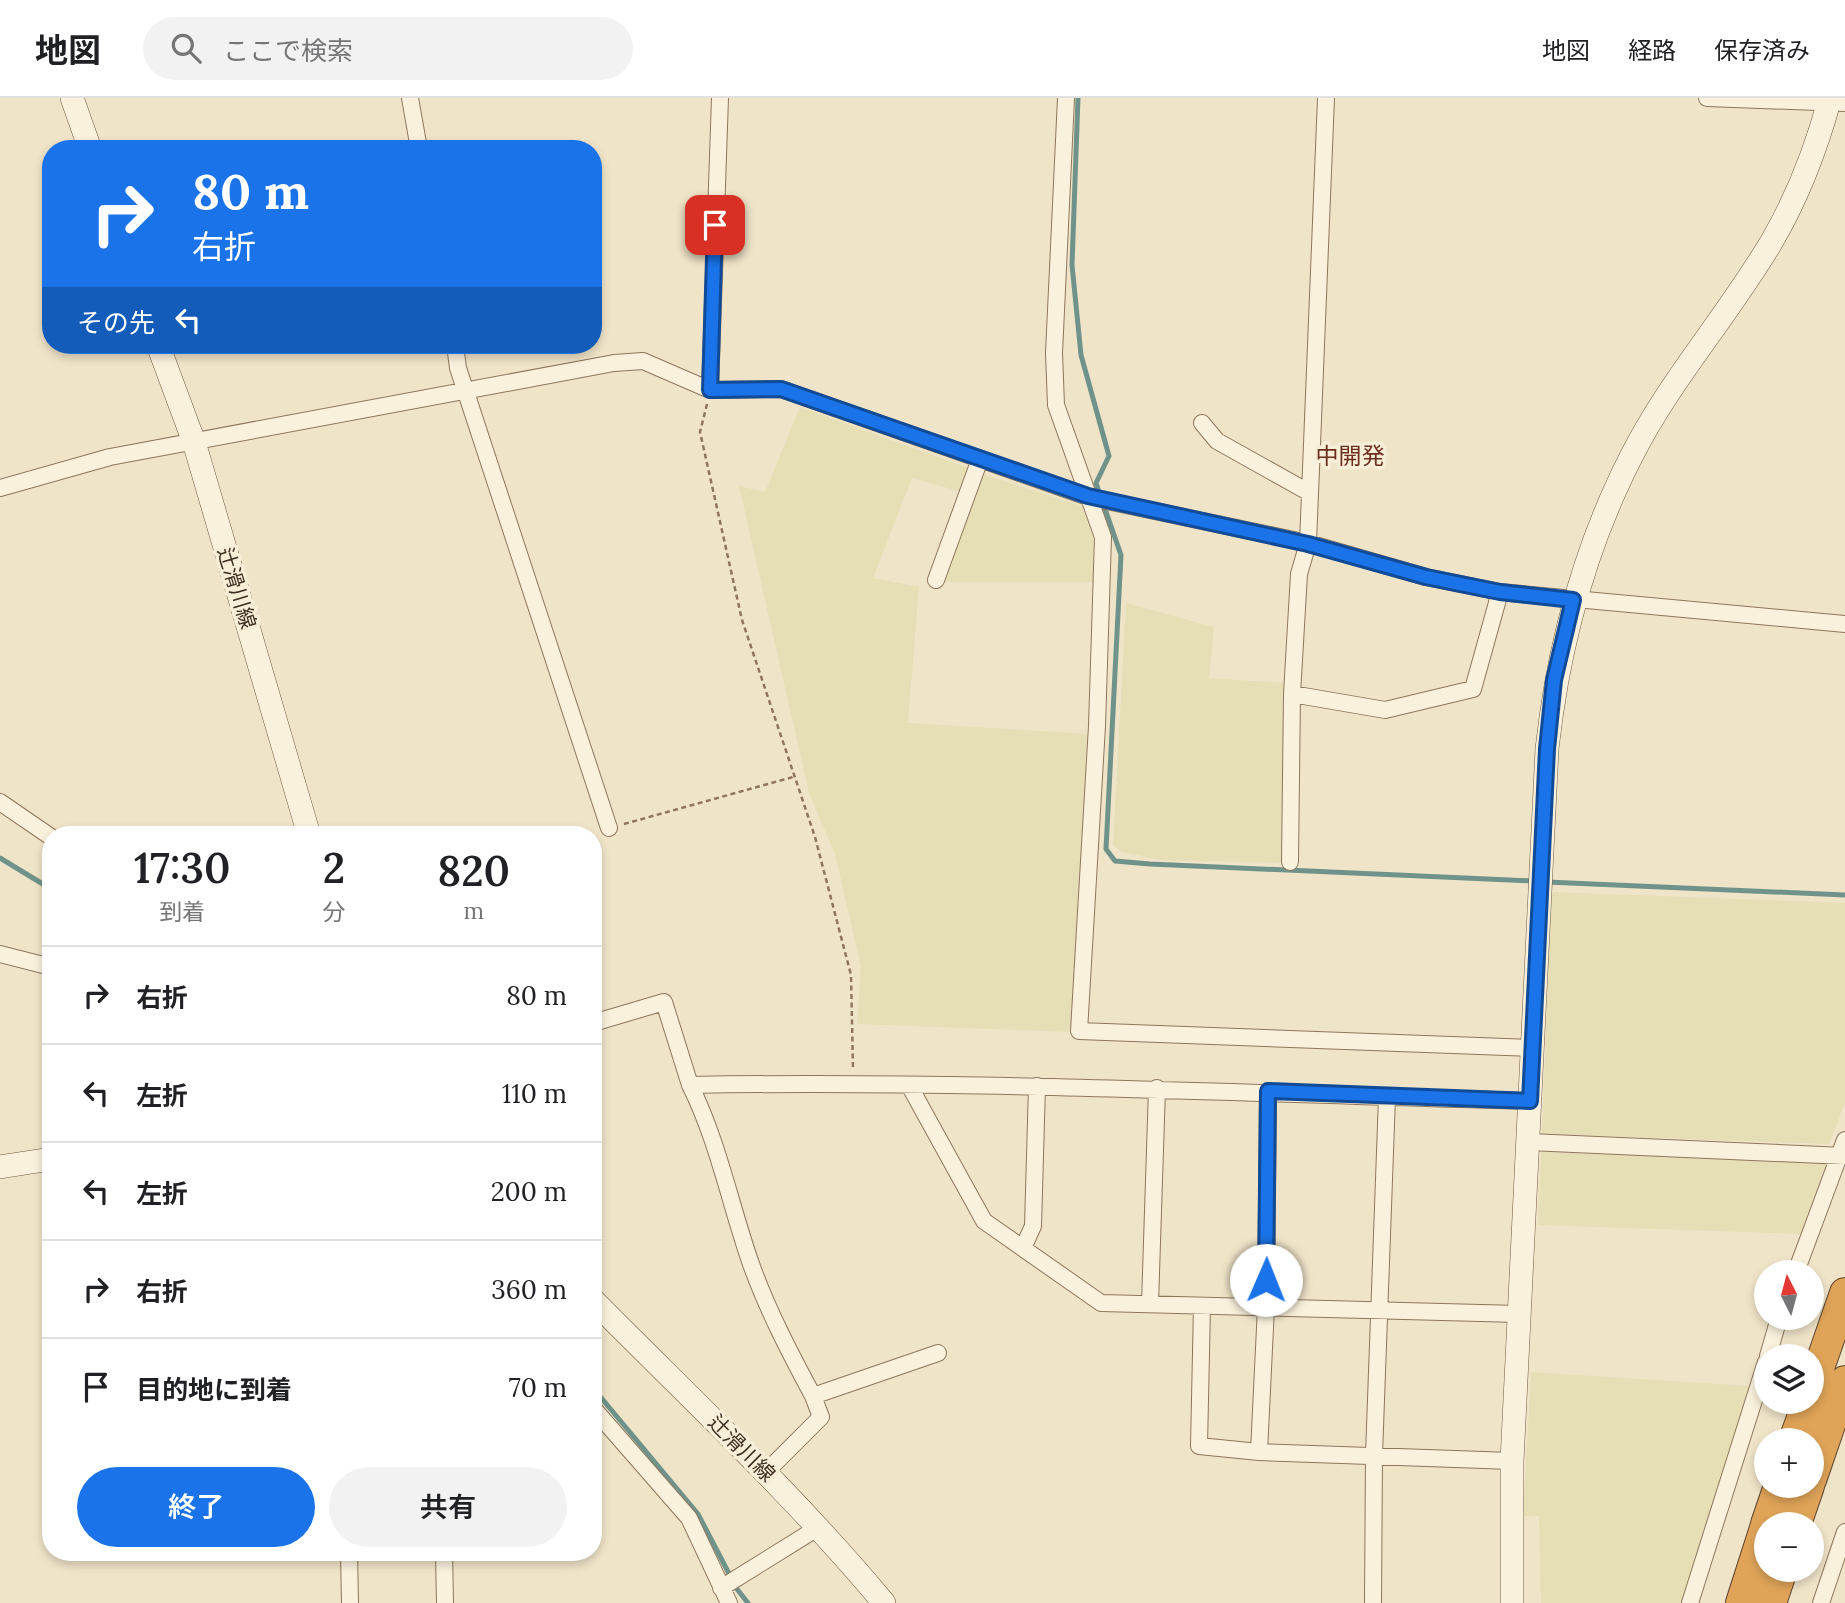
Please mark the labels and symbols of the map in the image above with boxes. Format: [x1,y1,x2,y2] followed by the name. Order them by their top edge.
[685,195,745,255] pin
[1316,441,1385,470] district label: 中開発
[212,544,262,632] street label: 辻滑川線
[1229,1243,1303,1317] position arrow
[1754,1260,1824,1330] north arrow
[703,1409,781,1487] street label: 辻滑川線

